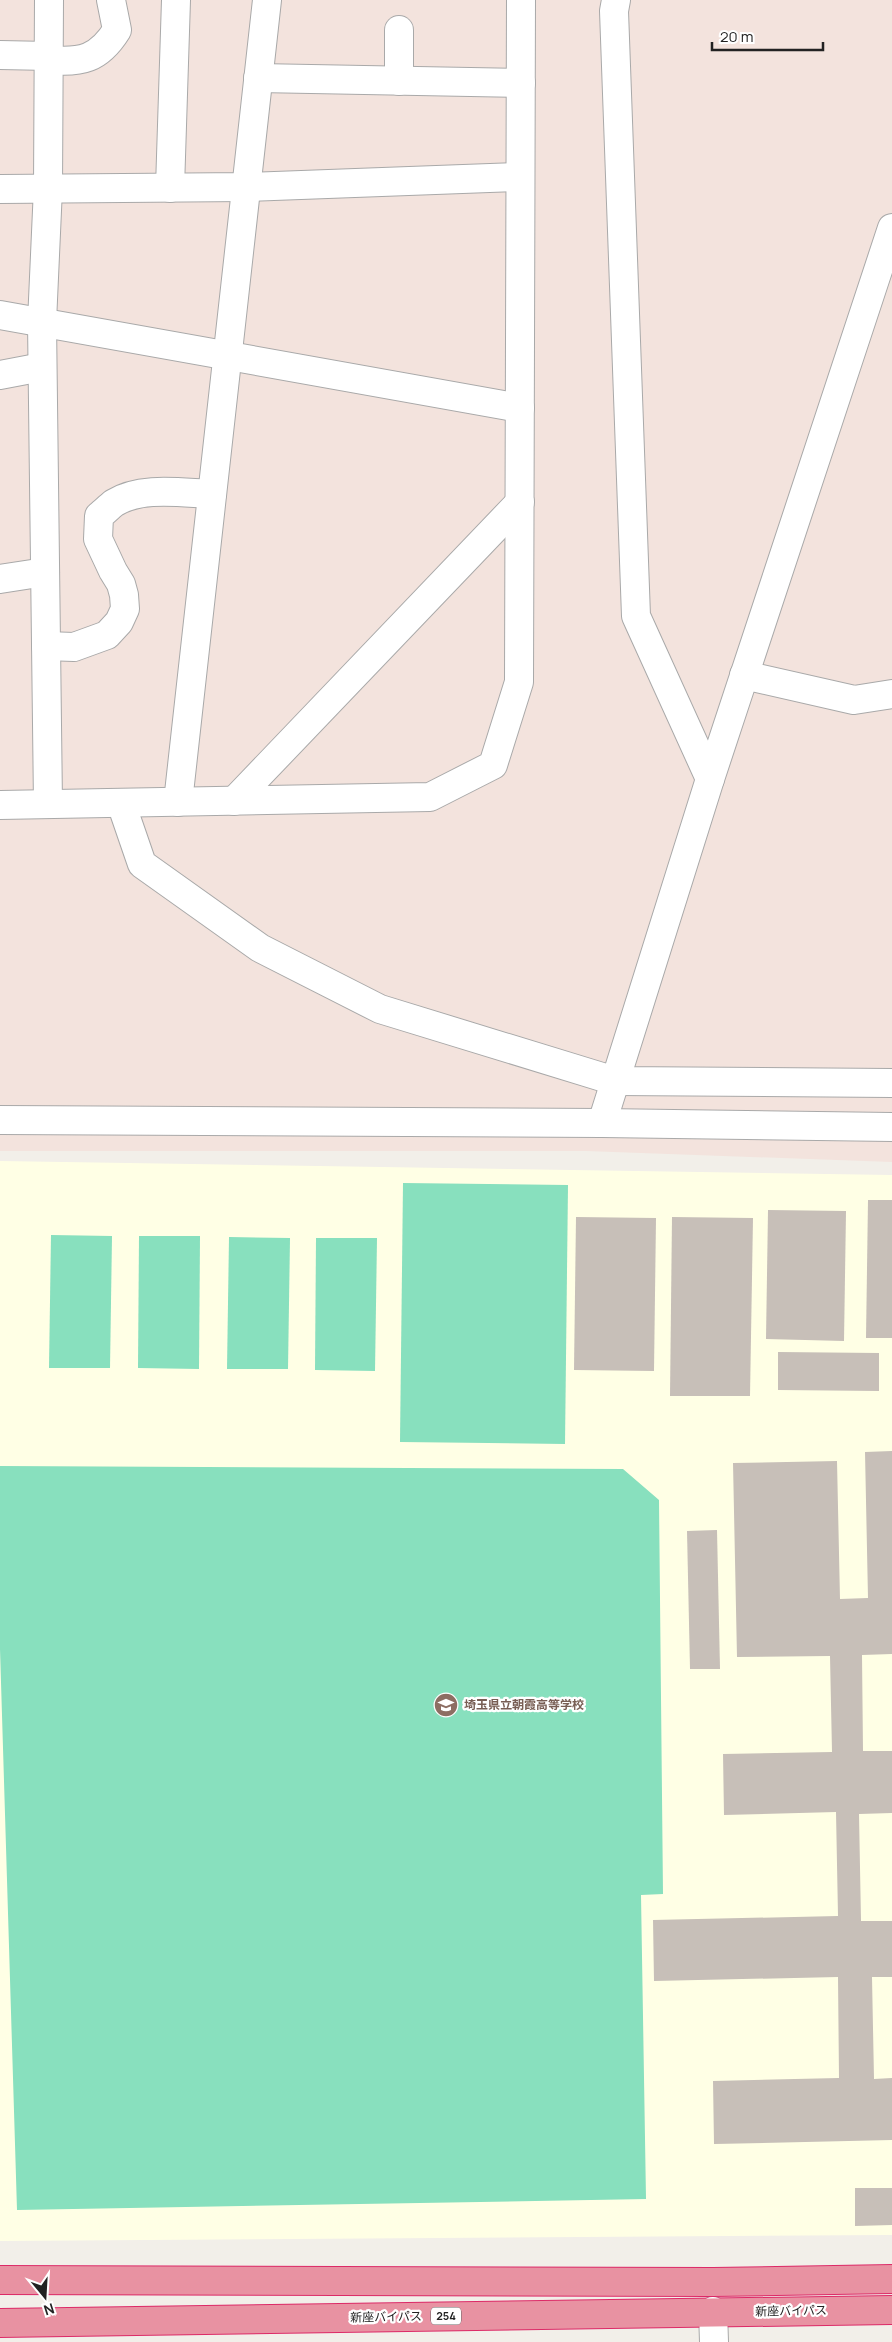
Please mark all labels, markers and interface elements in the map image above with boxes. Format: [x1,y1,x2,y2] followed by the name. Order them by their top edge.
[712,20,823,52] scale bar
[720,26,753,47] text: 20 m
[433,1692,459,1718] school or university icon: 埼玉県立朝霞高等学校
[464,1696,584,1713] place label: 埼玉県立朝霞高等学校
[20,2272,70,2322] north arrow
[41,2299,57,2320] text: N
[755,2301,827,2320] street label: 新座バイパス
[350,2307,422,2326] street label: 新座バイパス
[431,2308,461,2324] road number: 254

